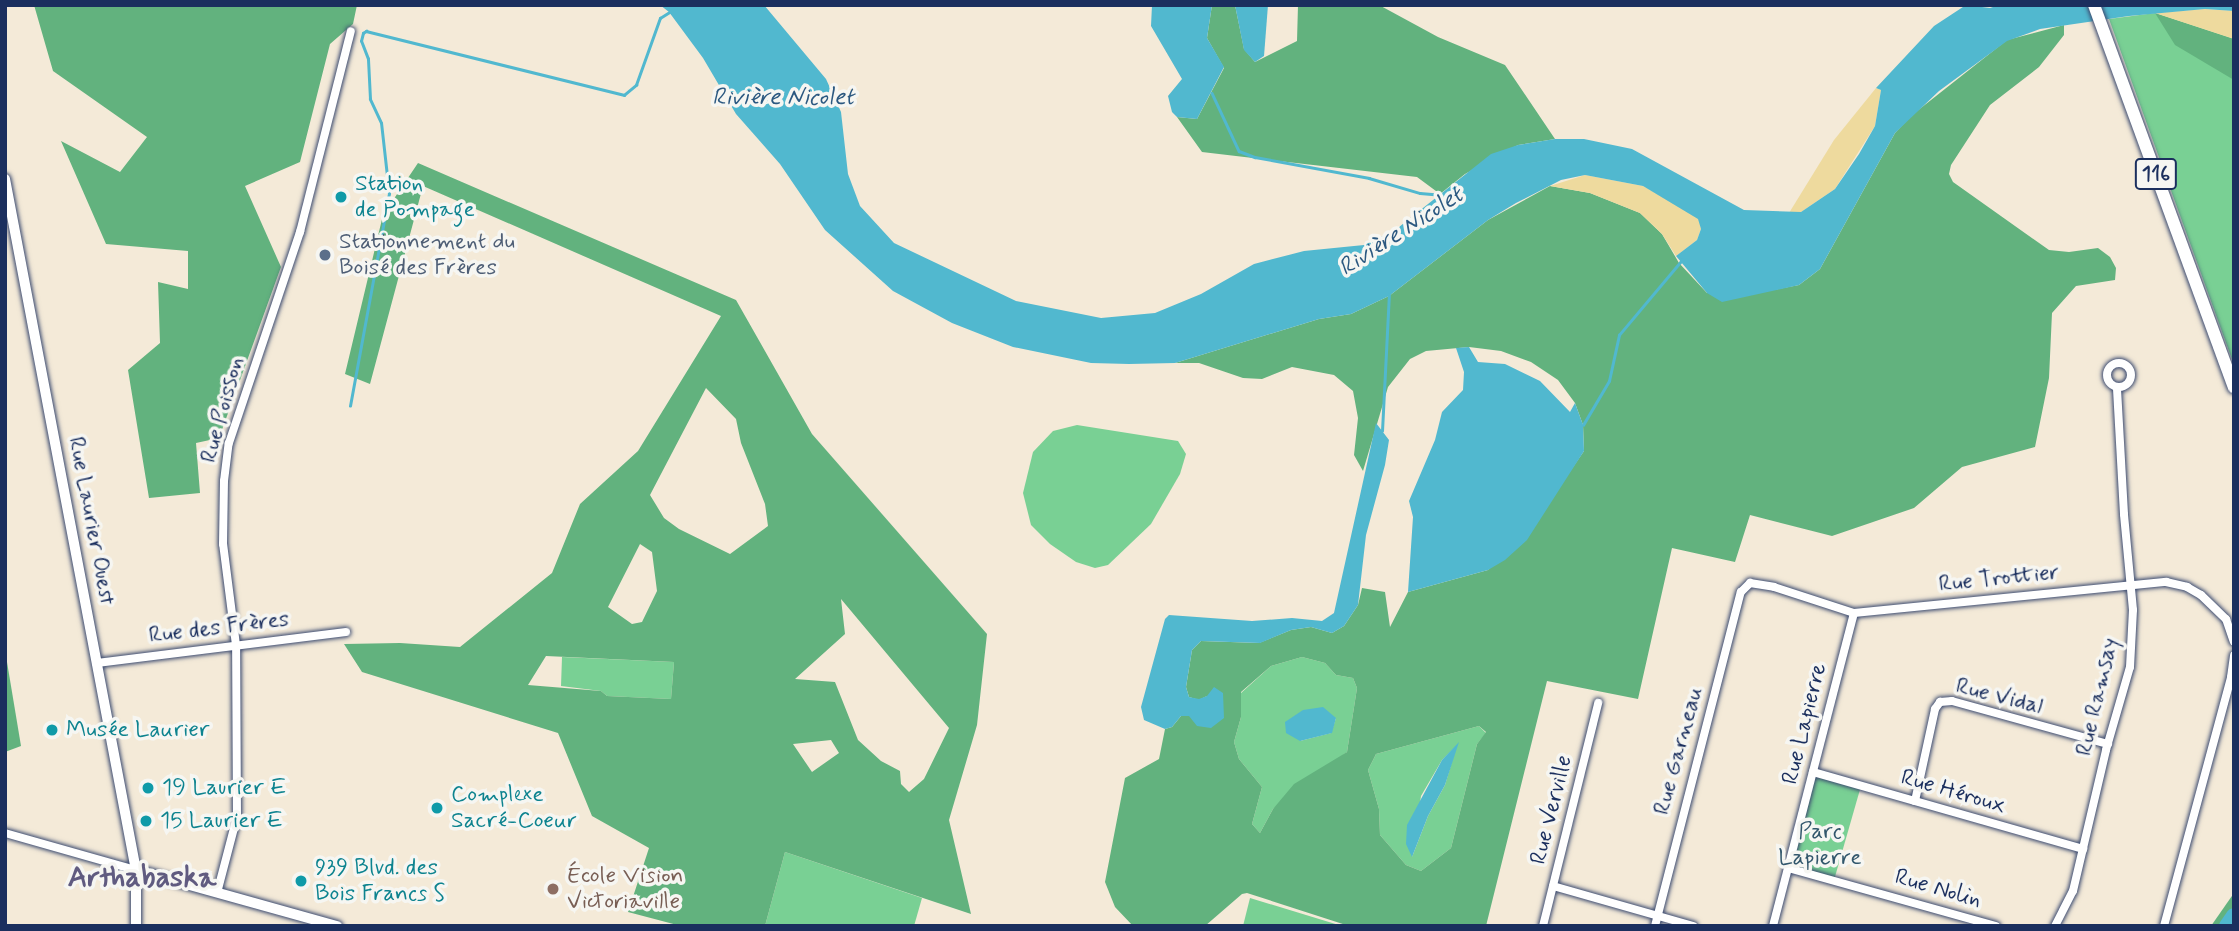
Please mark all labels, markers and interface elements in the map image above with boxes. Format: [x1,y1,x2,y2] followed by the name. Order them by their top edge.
[710,84,856,112] water label: Rivière Nicolet
[2133,156,2179,192] road number: 116
[355,170,466,224] place label: Station de Pompage
[1332,180,1470,284] water label: Rivière Nicolet
[333,189,349,205] marker: Station de Pompage
[339,228,513,282] place label: Stationnement du Boisé des Frères
[317,247,333,263] marker: Stationnement du Boisé des Frères
[196,355,250,465] street label: Rue Poisson
[62,437,120,605] street label: Rue Laurier Ouest
[1937,559,2061,599] street label: Rue Trottier
[147,606,291,650] street label: Rue des Frères
[2071,636,2125,758] street label: Rue Ramsay
[1777,661,1833,787] street label: Rue Lapierre
[1953,673,2045,721] street label: Rue Vidal
[1649,686,1709,816] street label: Rue Garneau
[66,716,207,744] place label: Musée Laurier
[44,722,60,738] marker: Musée Laurier
[1525,752,1579,868] street label: Rue Verville
[1898,764,2008,820] street label: Rue Héroux
[162,774,283,802] place label: 19 Laurier E
[140,780,156,796] marker: 19 Laurier E
[451,781,577,835] place label: Complexe Sacré-Coeur
[429,800,445,816] marker: Complexe Sacré-Coeur
[160,807,280,835] place label: 15 Laurier E
[138,813,154,829] marker: 15 Laurier E
[1778,818,1862,872] park label: Parc Lapierre
[315,854,451,908] place label: 939 Blvd. des Bois Francs S
[68,860,216,896] district label: Arthabaska
[567,862,685,916] place label: École Vision Victoriaville
[1891,863,1985,915] street label: Rue Nolin
[293,873,309,889] marker: 939 Blvd. des Bois Francs S
[545,881,561,897] marker: École Vision Victoriaville

